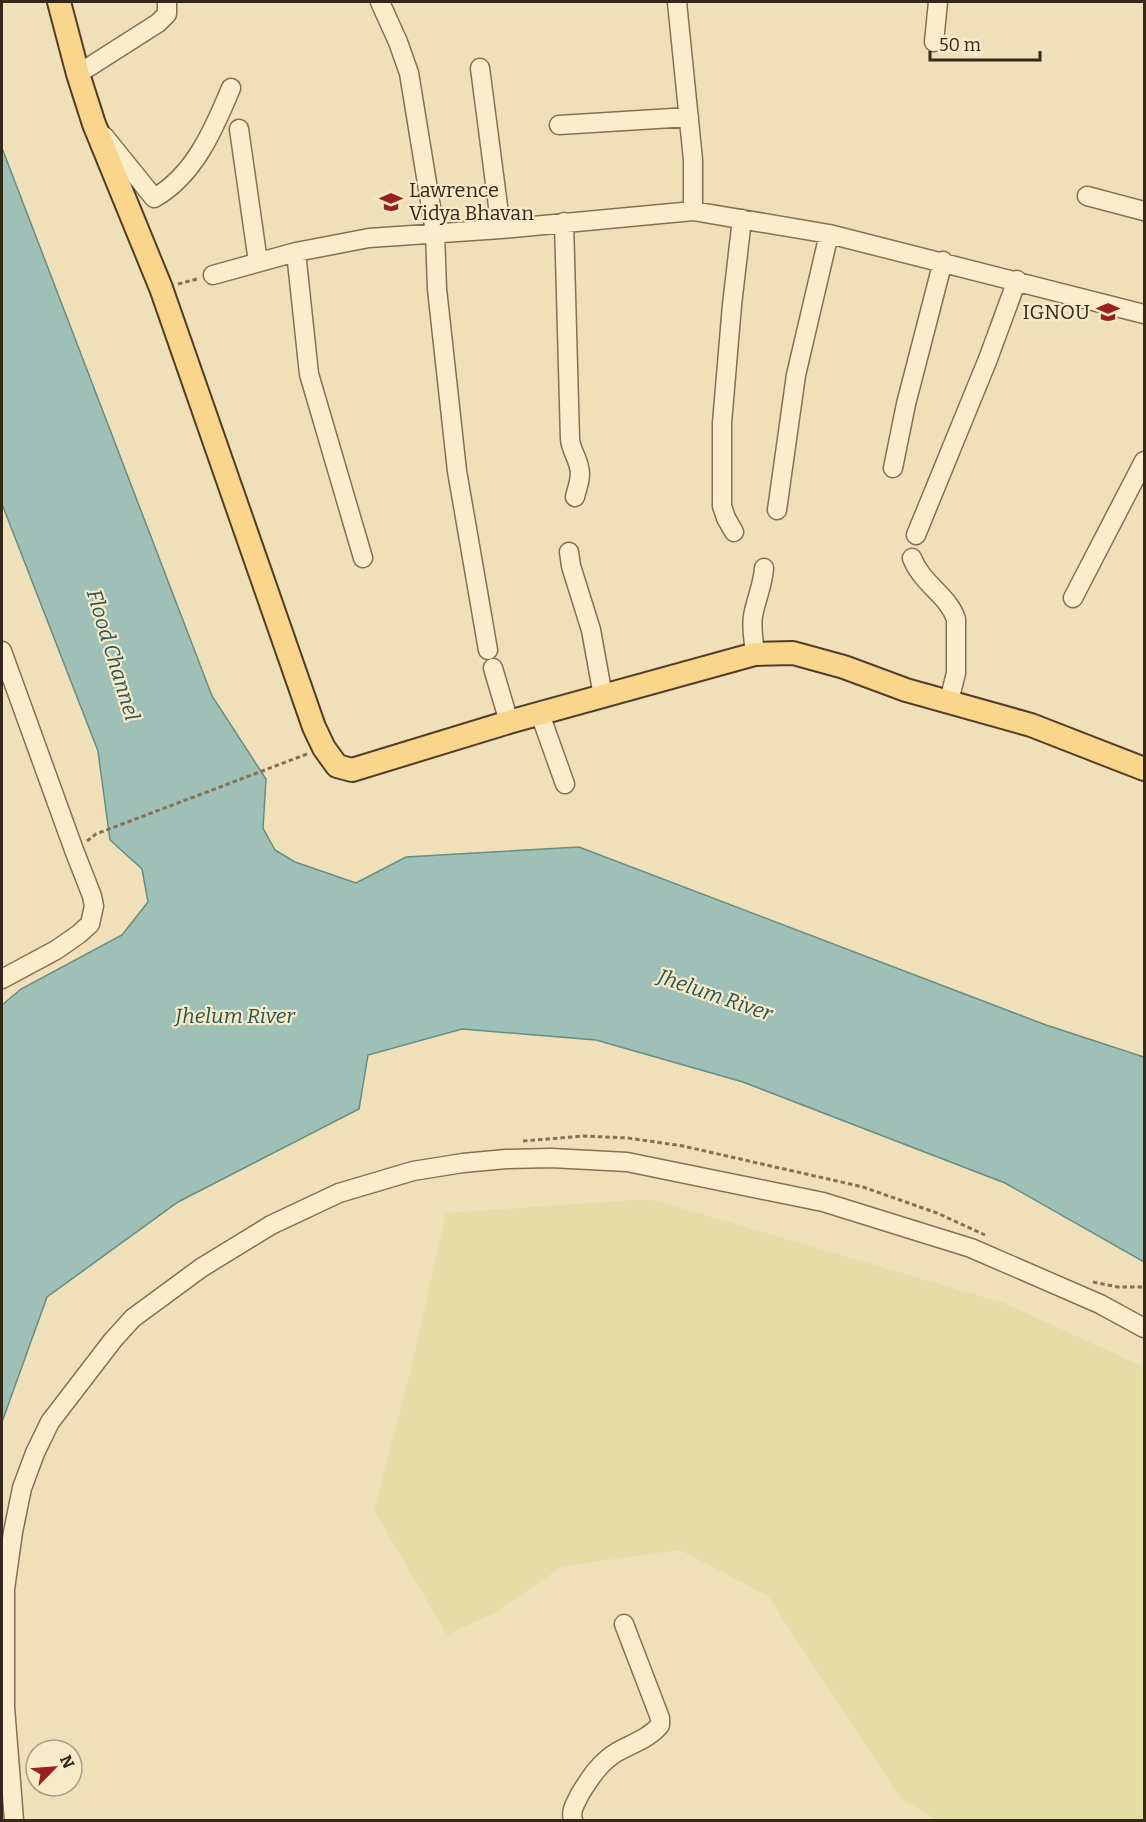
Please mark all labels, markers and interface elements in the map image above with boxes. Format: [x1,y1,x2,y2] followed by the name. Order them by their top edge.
[930,24,1040,62] scale bar
[939,34,981,56] text: 50 m
[409,178,534,225] place label: Lawrence Vidya Bhavan
[378,189,404,215] school or university icon: Lawrence Vidya Bhavan
[1095,299,1121,325] school or university icon: IGNOU
[1022,300,1090,324] place label: IGNOU
[81,586,145,724] water label: Flood Channel
[652,963,777,1027] water label: Jhelum River
[173,1003,296,1029] water label: Jhelum River
[24,1738,84,1798] north arrow
[56,1752,78,1771] text: N

